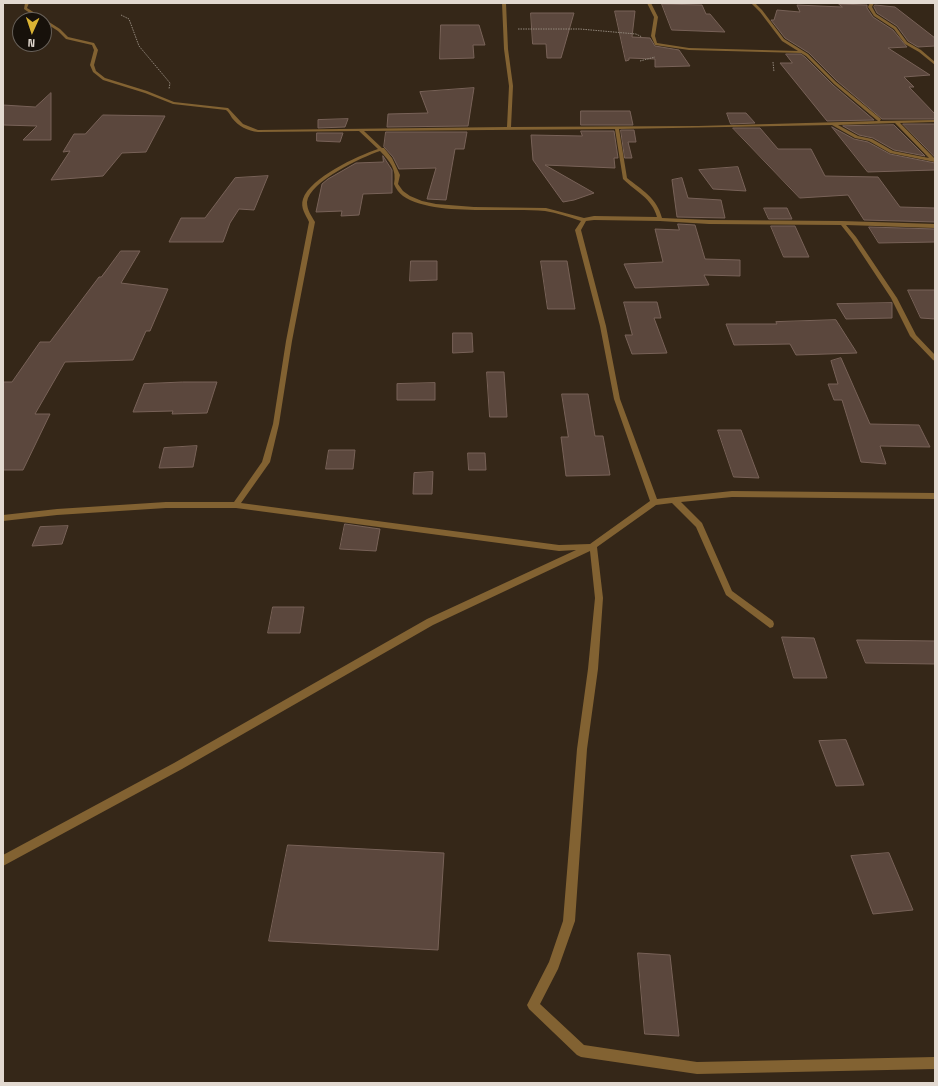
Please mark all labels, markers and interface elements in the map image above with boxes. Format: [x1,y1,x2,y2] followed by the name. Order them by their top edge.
[12,12,52,52] north arrow
[27,36,35,50] text: N

